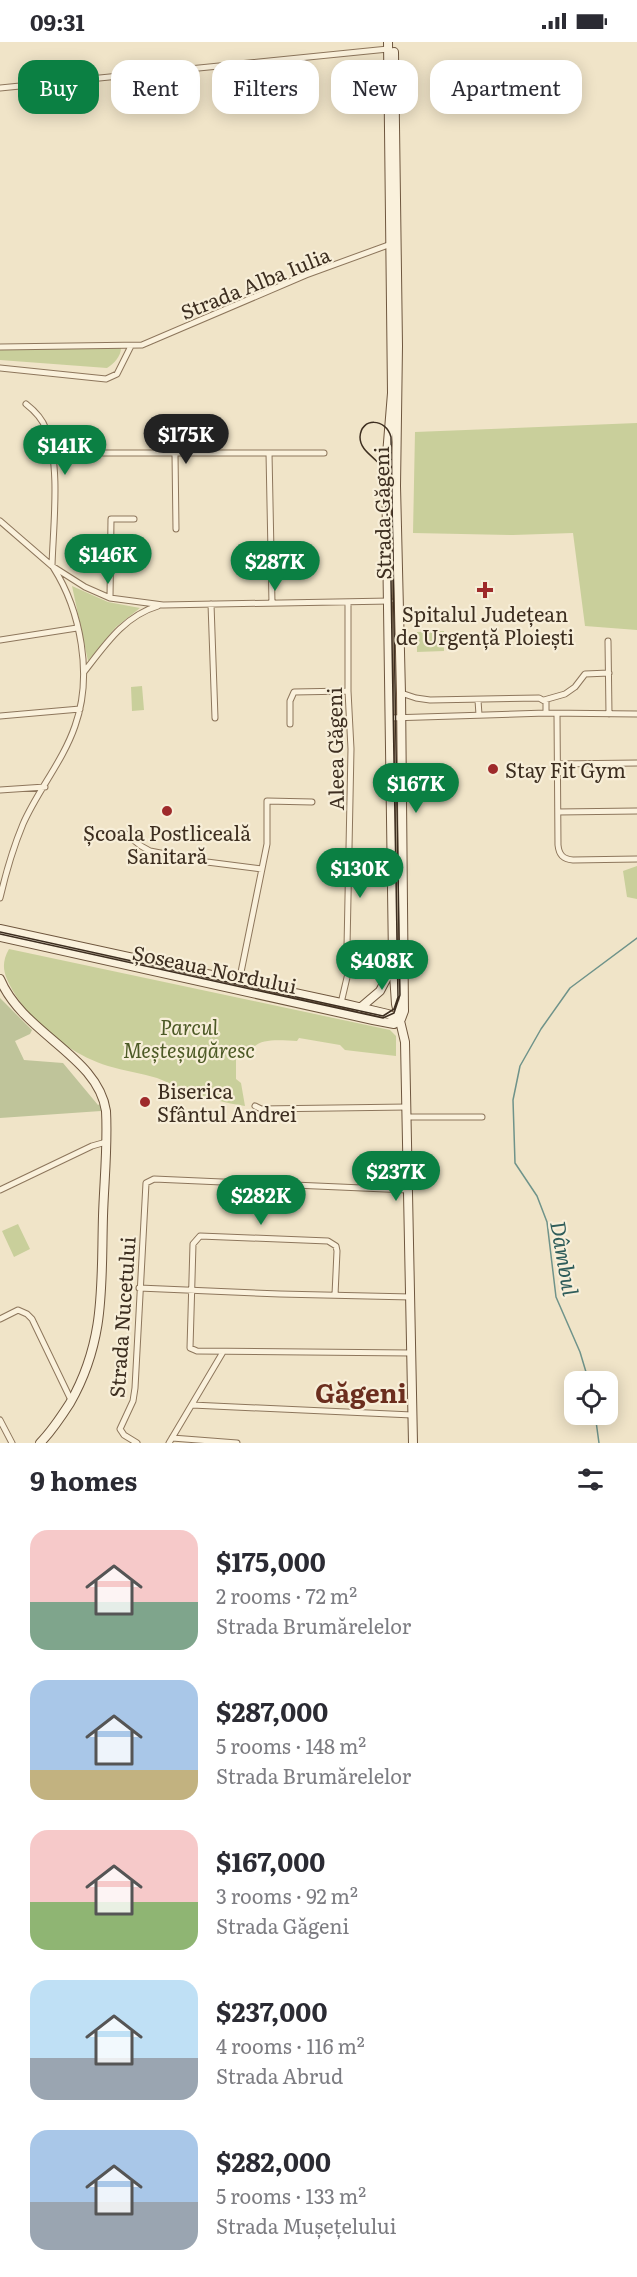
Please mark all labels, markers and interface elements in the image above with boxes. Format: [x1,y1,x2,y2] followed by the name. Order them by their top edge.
[30,5,85,38] text: 09:31
[18,60,99,114] chip: Buy
[111,60,200,114] chip: Rent
[212,60,319,114] chip: Filters
[331,60,418,114] chip: New
[430,60,582,114] chip: Apartment
[175,238,335,326] street label: Strada Alba Iulia
[144,414,228,465] pin: $175K
[158,418,214,448] text: $175K
[23,425,107,476] pin: $141K
[37,429,93,459] text: $141K
[365,446,397,580] street label: Strada Găgeni
[66,534,150,585] pin: $146K
[79,538,137,568] text: $146K
[233,541,317,592] pin: $287K
[245,545,305,575] text: $287K
[476,581,494,599] marker: Spitalul Județean de Urgență Ploiești
[396,598,575,651] place label: Spitalul Județean de Urgență Ploiești
[318,687,350,811] street label: Aleea Găgeni
[505,754,626,784] place label: Stay Fit Gym
[486,762,500,776] marker: Stay Fit Gym
[374,763,458,814] pin: $167K
[387,767,445,797] text: $167K
[160,804,174,818] marker: Școala Postliceală Sanitară
[83,817,251,870] place label: Școala Postliceală Sanitară
[318,848,402,899] pin: $130K
[330,852,390,882] text: $130K
[130,936,300,1000] street label: Șoseaua Nordului
[340,940,424,991] pin: $408K
[350,944,414,974] text: $408K
[123,1011,255,1064] park label: Parcul Meșteșugăresc
[157,1075,297,1128] place label: Biserica Sfântul Andrei
[138,1095,152,1109] marker: Biserica Sfântul Andrei
[354,1151,438,1202] pin: $237K
[366,1155,426,1185] text: $237K
[219,1175,303,1226] pin: $282K
[231,1179,291,1209] text: $282K
[544,1218,588,1298] water label: Dâmbul
[100,1235,142,1399] street label: Strada Nucetului
[564,1371,618,1425] map controls
[564,1371,618,1425] button: locate
[315,1372,407,1411] district label: Găgeni
[30,1460,137,1499] text: 9 homes
[574,1463,607,1496] icon: filters
[216,1541,326,1580] text: $175,000
[78,1554,150,1626] icon: home
[216,1580,357,1610] text: 2 rooms · 72 m²
[216,1610,411,1640] text: Strada Brumărelelor
[216,1691,328,1730] text: $287,000
[78,1704,150,1776] icon: home
[216,1730,366,1760] text: 5 rooms · 148 m²
[216,1760,411,1790] text: Strada Brumărelelor
[216,1841,325,1880] text: $167,000
[78,1854,150,1926] icon: home
[216,1880,358,1910] text: 3 rooms · 92 m²
[216,1910,349,1940] text: Strada Găgeni
[216,1991,327,2030] text: $237,000
[78,2004,150,2076] icon: home
[216,2030,365,2060] text: 4 rooms · 116 m²
[216,2060,343,2090] text: Strada Abrud
[216,2141,331,2180] text: $282,000
[78,2154,150,2226] icon: home
[216,2180,366,2210] text: 5 rooms · 133 m²
[216,2210,396,2240] text: Strada Mușețelului

